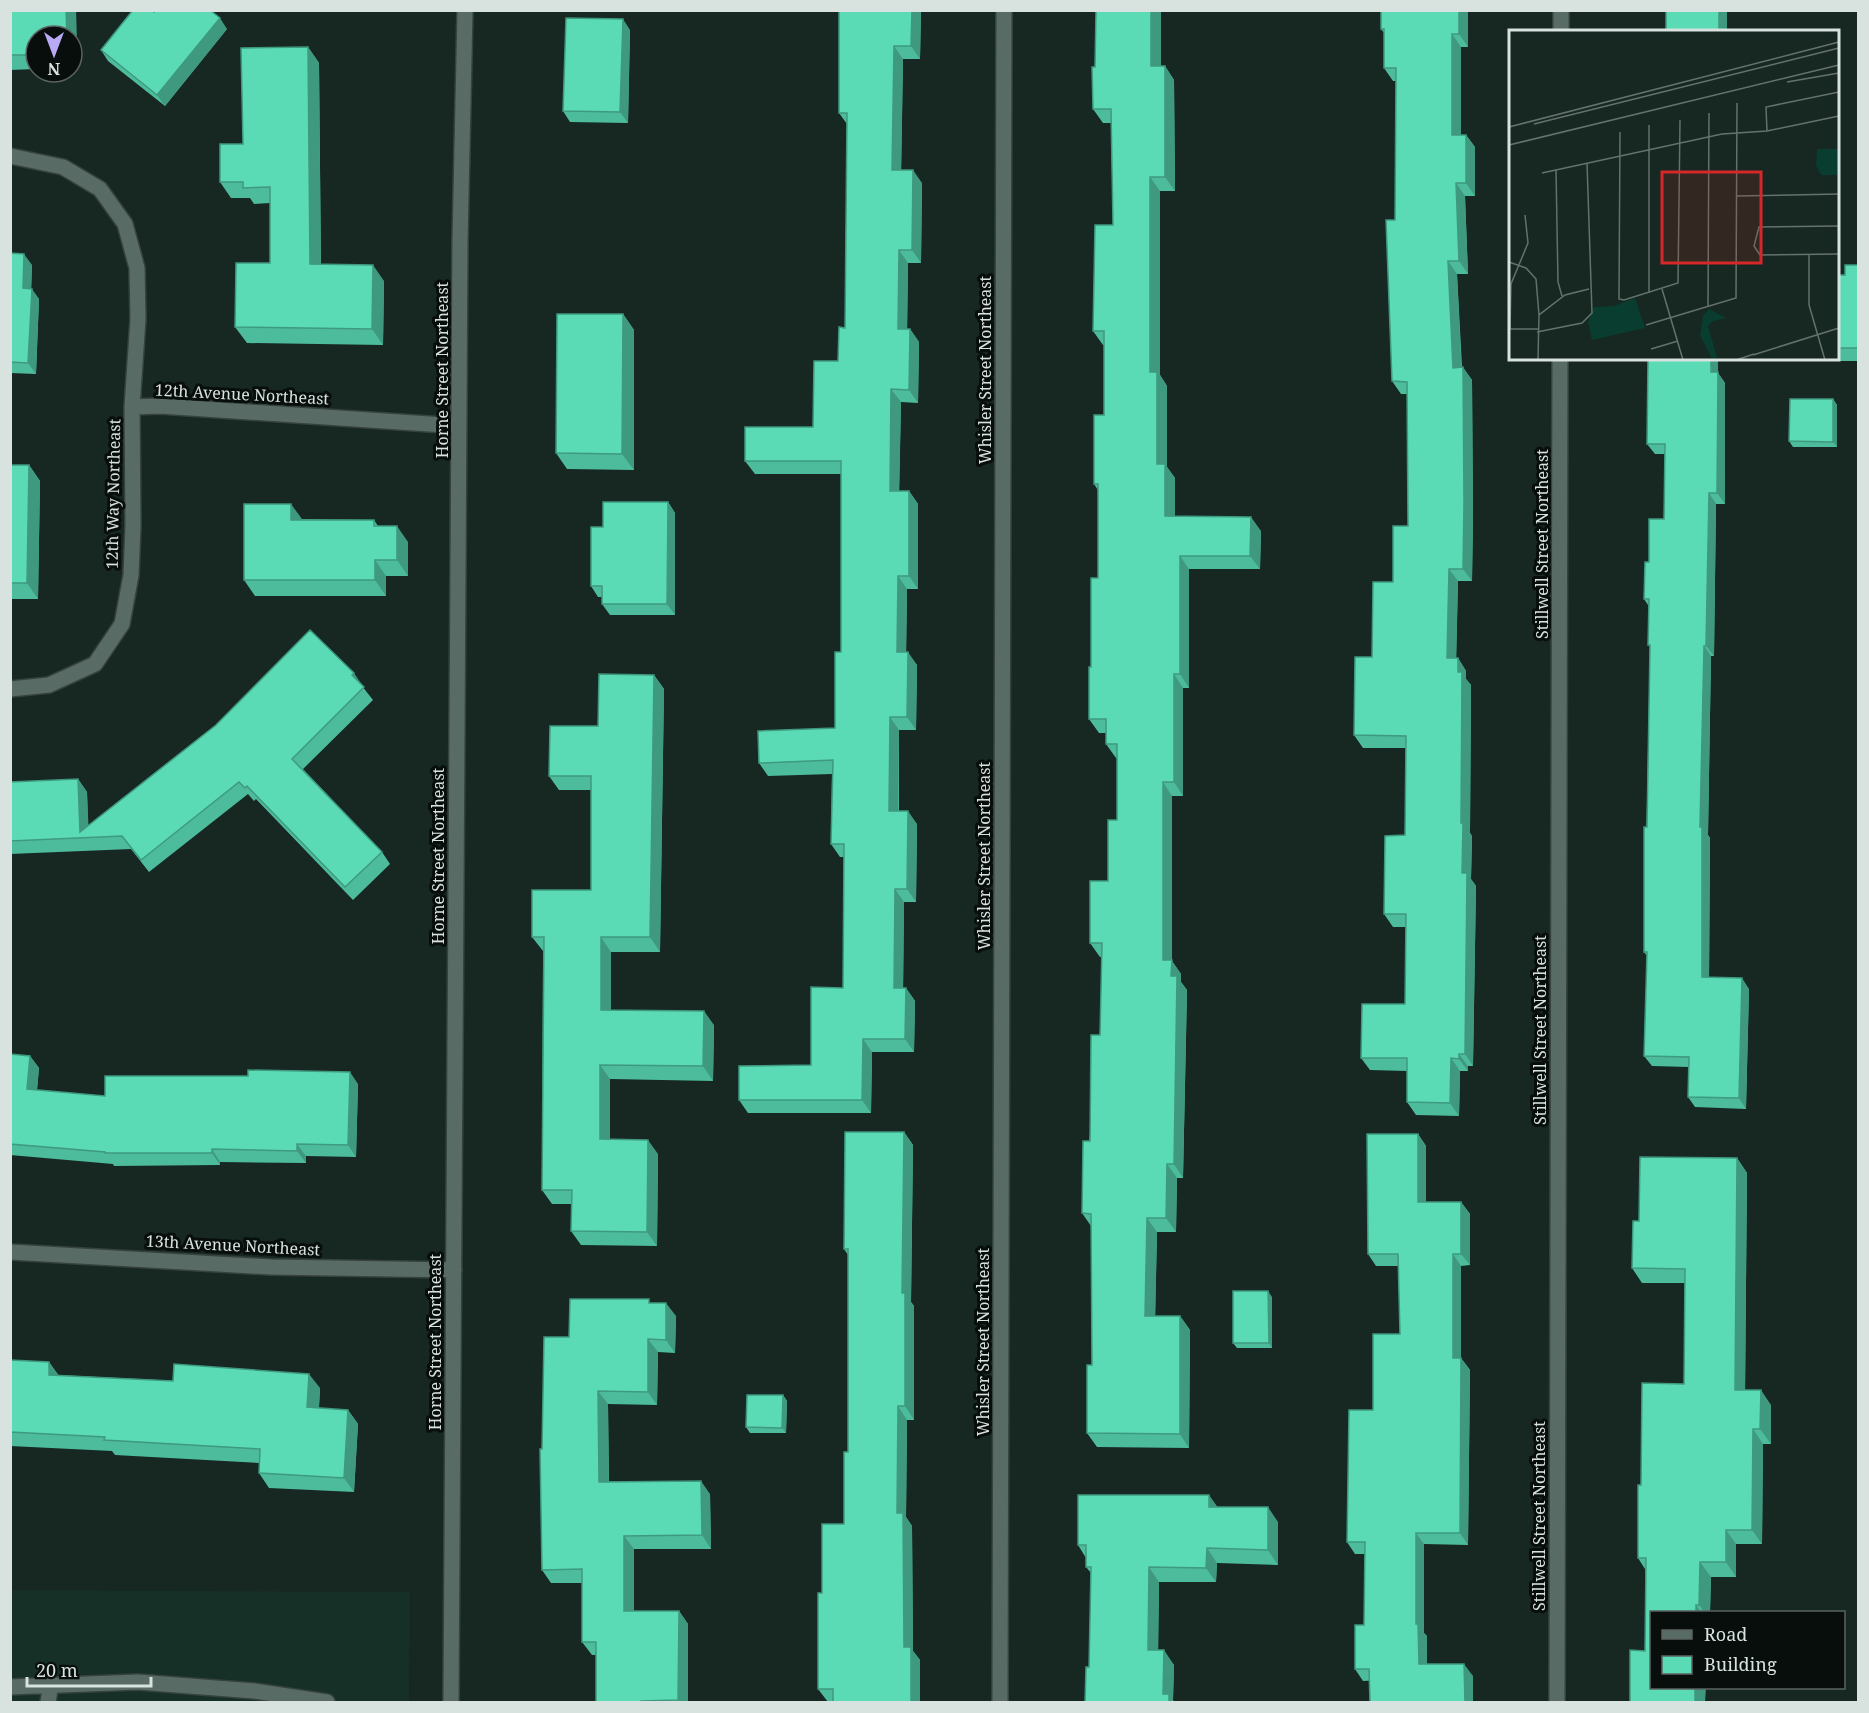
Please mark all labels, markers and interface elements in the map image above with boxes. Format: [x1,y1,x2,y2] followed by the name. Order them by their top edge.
[24,24,84,84] north arrow
[1509,30,1839,360] inset map
[47,58,60,80] text: N
[974,275,996,464] street label: Whisler Street Northeast
[431,281,453,458] street label: Horne Street Northeast
[154,378,330,410] street label: 12th Avenue Northeast
[101,418,125,569] street label: 12th Way Northeast
[1531,449,1553,639] street label: Stillwell Street Northeast
[973,761,995,950] street label: Whisler Street Northeast
[427,767,449,944] street label: Horne Street Northeast
[1529,935,1551,1125] street label: Stillwell Street Northeast
[145,1229,321,1261] street label: 13th Avenue Northeast
[972,1247,994,1436] street label: Whisler Street Northeast
[424,1253,446,1430] street label: Horne Street Northeast
[1528,1421,1550,1611] street label: Stillwell Street Northeast
[1650,1611,1845,1689] legend
[1704,1622,1747,1646] text: Road
[27,1650,152,1688] scale bar
[1704,1652,1777,1676] text: Building
[36,1658,78,1682] text: 20 m

